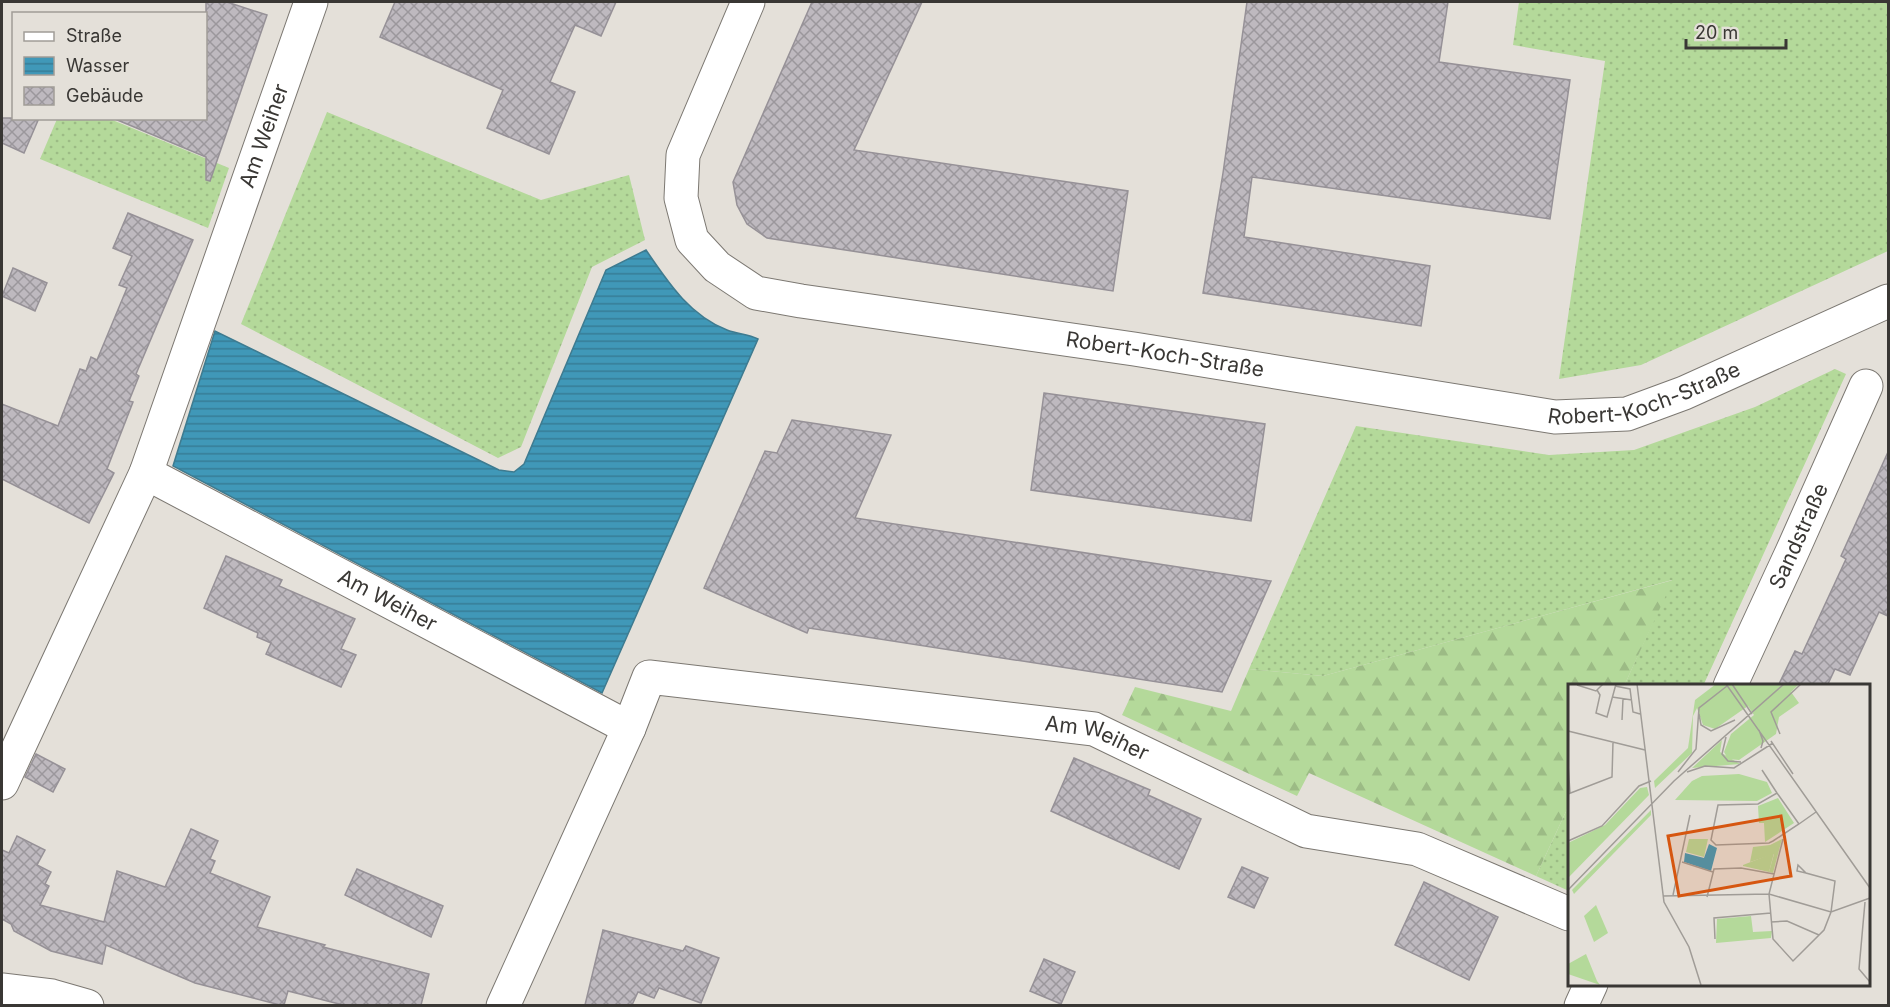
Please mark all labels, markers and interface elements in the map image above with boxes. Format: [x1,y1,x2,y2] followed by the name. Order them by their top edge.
[12,12,207,120] legend
[1686,12,1786,50] scale bar
[1695,22,1738,43] text: 20 m
[66,25,122,46] text: Straße
[66,55,129,76] text: Wasser
[234,80,293,191] street label: Am Weiher
[66,85,143,106] text: Gebäude
[1064,326,1266,382] street label: Robert-Koch-Straße
[1546,356,1744,430] street label: Robert-Koch-Straße
[1764,479,1833,593] street label: Sandstraße
[334,564,441,636] street label: Am Weiher
[1568,684,1869,986] inset map
[1044,710,1153,766] street label: Am Weiher

